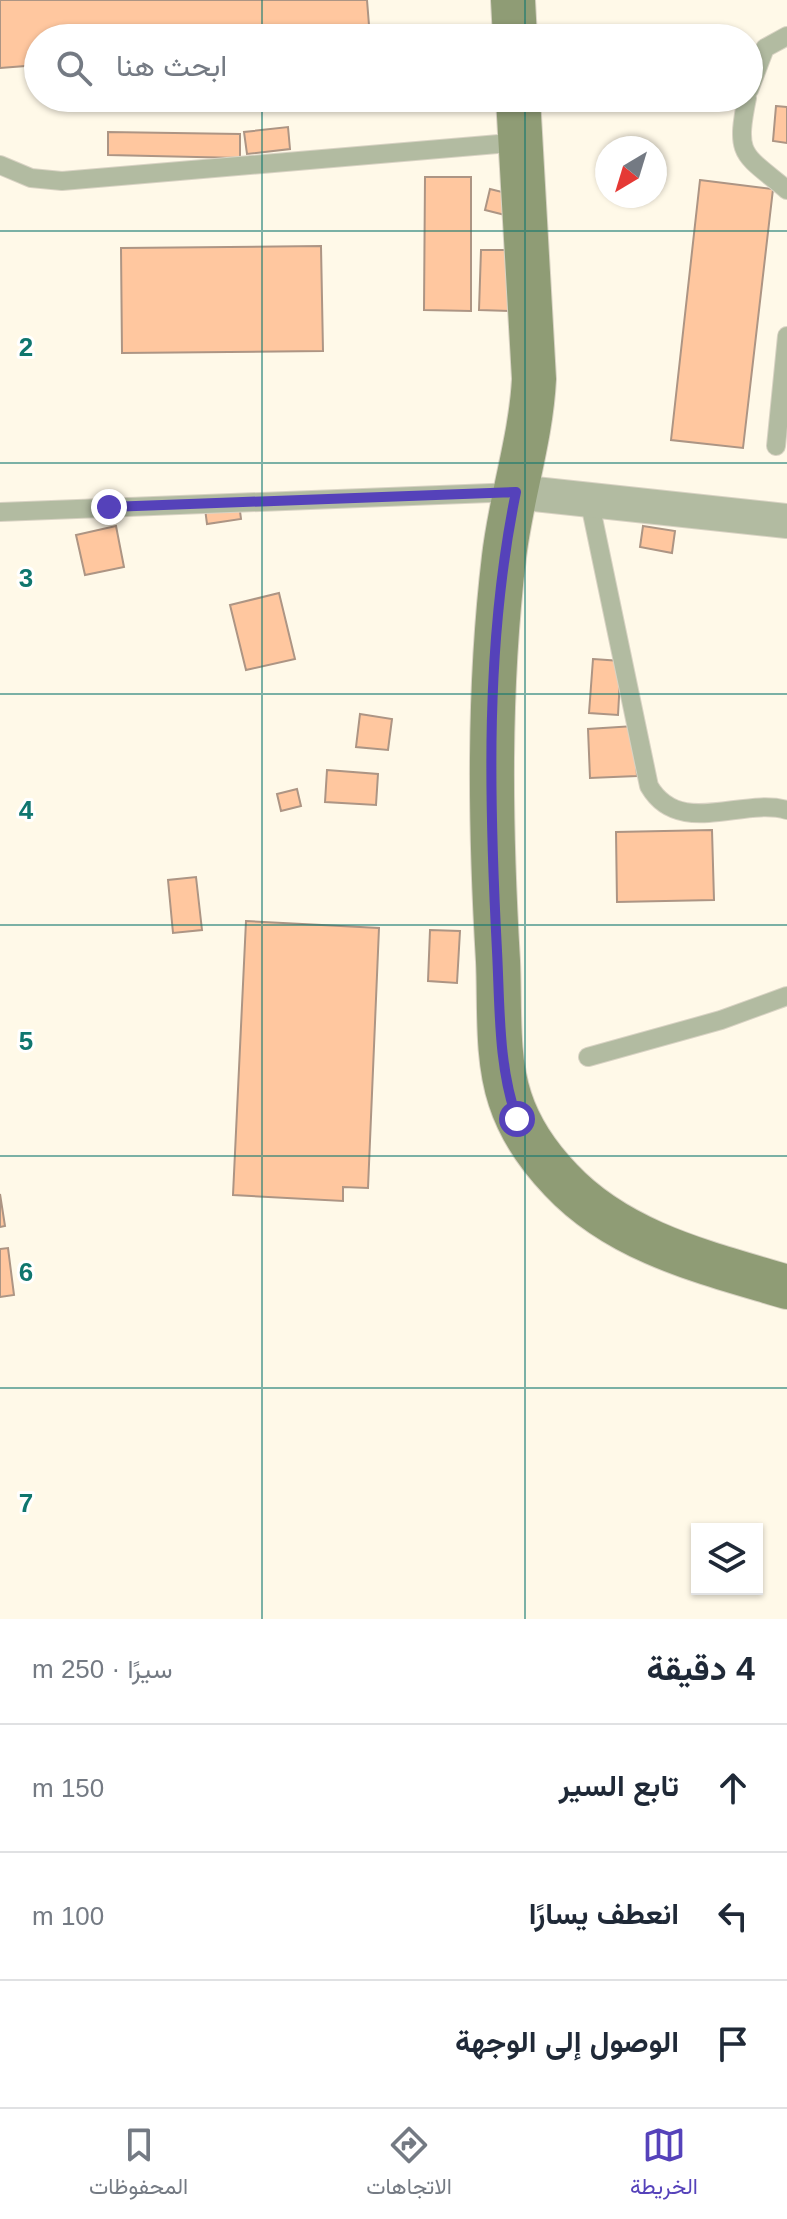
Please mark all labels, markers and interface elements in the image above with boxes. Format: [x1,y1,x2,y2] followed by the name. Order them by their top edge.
[24,24,763,112] search box
[52,46,96,90] icon: search
[116,49,227,82] text: ابحث هنا
[595,136,667,208] north arrow
[19,332,33,362] text: 2
[91,489,127,525] route end
[19,563,33,593] text: 3
[19,795,34,825] text: 4
[19,1026,33,1056] text: 5
[499,1101,535,1137] route start
[19,1257,33,1287] text: 6
[19,1488,33,1518] text: 7
[691,1523,763,1595] map controls
[691,1523,763,1595] button: layers
[646,1649,755,1687] text: 4 دقيقة
[32,1654,173,1684] text: سيرًا · 250 m
[711,1766,755,1810] icon: ahead
[559,1769,679,1802] text: تابع السير
[32,1773,104,1803] text: 150 m
[711,1894,755,1938] icon: left
[529,1897,679,1930] text: انعطف يسارًا
[32,1901,104,1931] text: 100 m
[711,2022,755,2066] icon: arrive
[455,2025,679,2058] text: الوصول إلى الوجهة
[89,2123,188,2206] tab: المحفوظات
[366,2123,452,2206] tab: الاتجاهات
[630,2123,698,2206] tab: الخريطة

